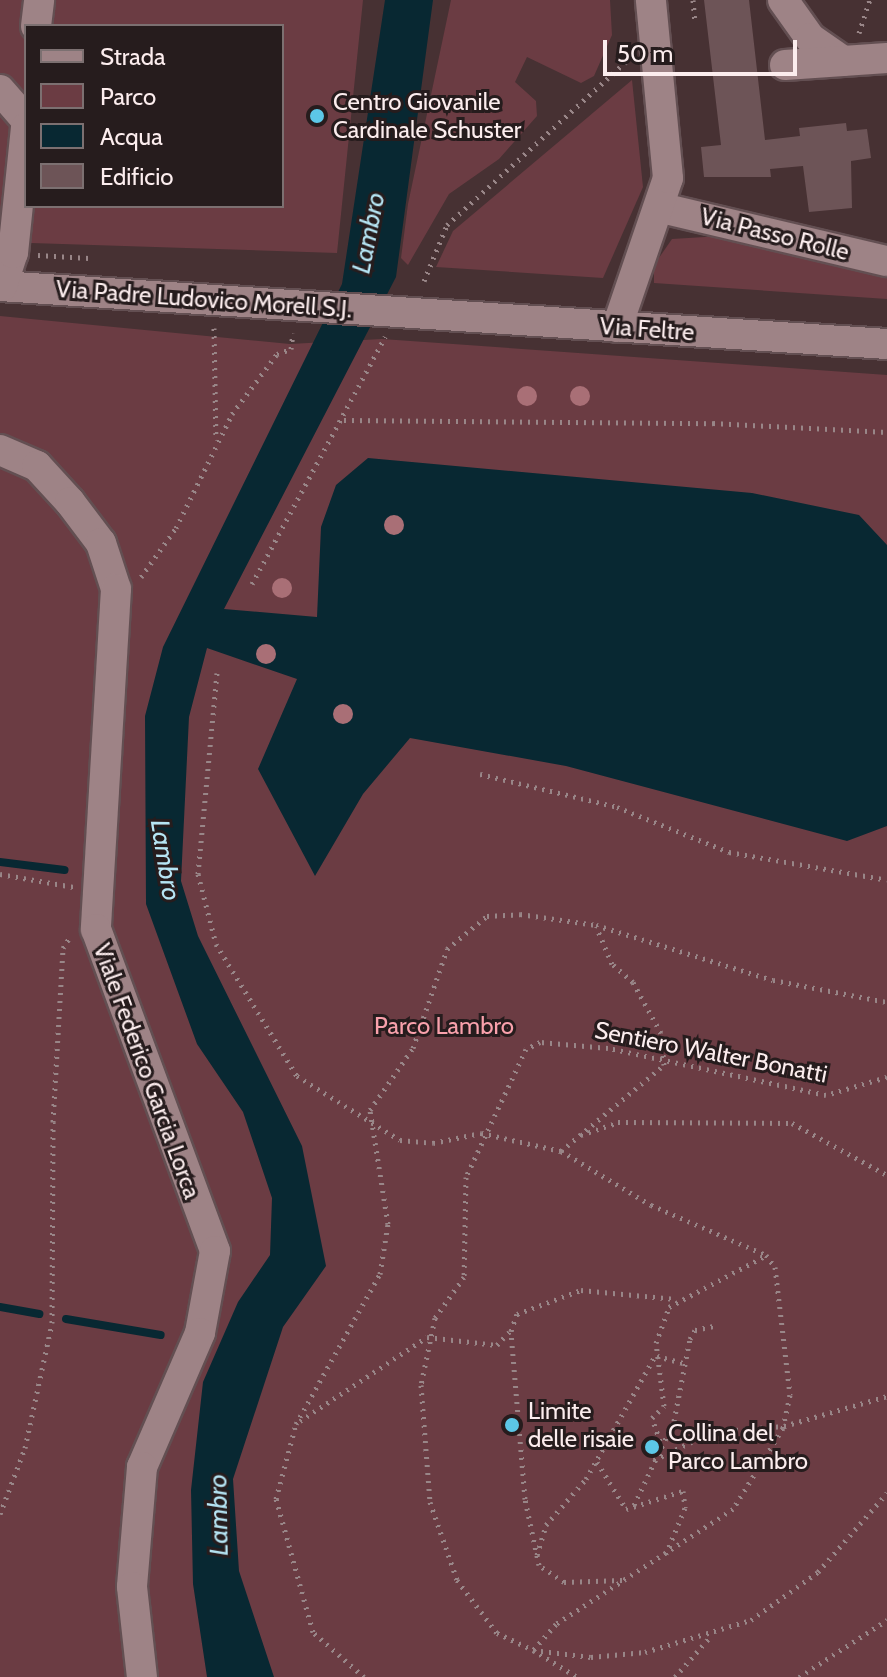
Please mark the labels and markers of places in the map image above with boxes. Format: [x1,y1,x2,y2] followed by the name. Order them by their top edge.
[333,88,521,144] place label: Centro Giovanile Cardinale Schuster
[308,107,326,125] marker: Centro Giovanile Cardinale Schuster
[528,1397,634,1453] place label: Limite delle risaie
[503,1416,521,1434] marker: Limite delle risaie
[668,1419,808,1475] place label: Collina del Parco Lambro
[643,1438,661,1456] marker: Collina del Parco Lambro

